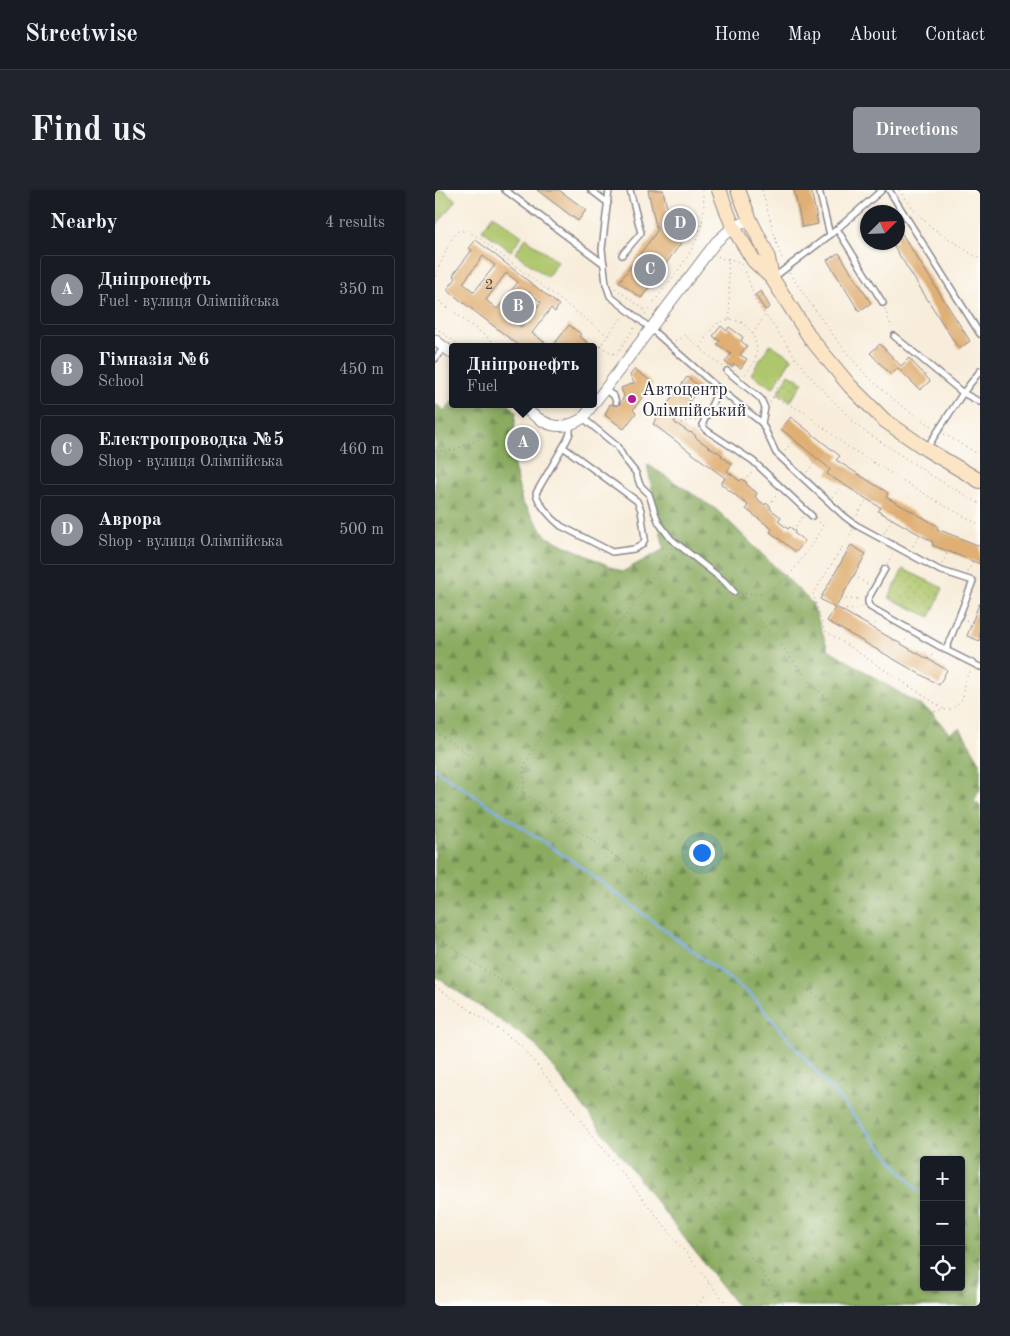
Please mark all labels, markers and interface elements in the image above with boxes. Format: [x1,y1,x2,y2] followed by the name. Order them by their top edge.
[25,23,138,47] text: Streetwise
[714,26,760,44] text: Home
[788,26,821,44] text: Map
[849,26,897,44] text: About
[925,26,985,44] text: Contact
[853,107,980,153] button: Directions
[30,113,146,148] text: Find us
[664,205,696,243] pin: D
[860,205,905,250] north arrow
[50,212,118,233] text: Nearby
[325,215,385,231] text: 4 results
[634,251,666,289] pin: C
[98,271,211,290] text: Дніпронефть
[485,278,493,293] house number: 2
[61,282,73,298] text: A
[339,282,384,298] text: 350 m
[502,288,534,326] pin: B
[98,294,279,310] text: Fuel · вулиця Олімпійська
[449,343,597,408] popup
[98,351,209,370] text: Гімназія №6
[467,356,579,375] text: Дніпронефть
[61,362,73,378] text: B
[339,362,384,378] text: 450 m
[98,374,144,390] text: School
[467,379,498,395] text: Fuel
[642,381,746,420] place label: Автоцентр Олімпійський
[626,393,638,405] marker: Автоцентр Олімпійський
[507,424,539,462] pin: A
[98,431,284,450] text: Електропроводка №5
[62,442,72,458] text: C
[339,442,384,458] text: 460 m
[98,454,283,470] text: Shop · вулиця Олімпійська
[98,511,162,530] text: Аврора
[61,522,73,538] text: D
[339,522,384,538] text: 500 m
[98,534,283,550] text: Shop · вулиця Олімпійська
[689,840,715,866] your location
[920,1156,965,1291] map controls
[920,1156,965,1201] button: +
[920,1201,965,1246] button: −
[920,1246,965,1291] button: locate

